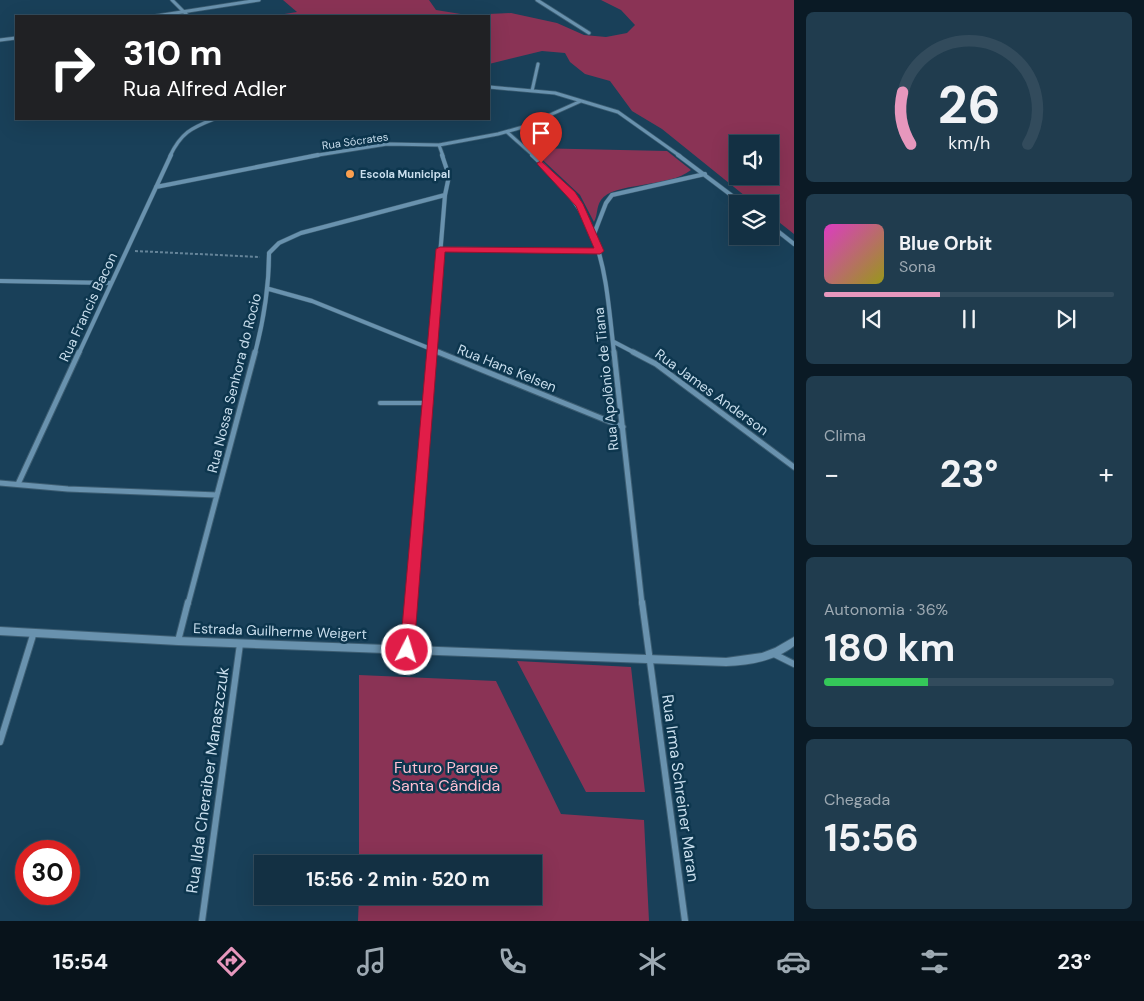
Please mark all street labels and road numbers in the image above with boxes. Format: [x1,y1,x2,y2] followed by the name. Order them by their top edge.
[321,129,389,153] street label: Rua Sócrates
[55,249,121,365] street label: Rua Francis Bacon
[203,291,265,475] street label: Rua Nossa Senhora do Rocio
[590,307,622,451] street label: Rua Apolônio de Tiana
[455,340,559,396] street label: Rua Hans Kelsen
[652,345,772,439] street label: Rua James Anderson
[193,619,367,643] street label: Estrada Guilherme Weigert
[181,665,234,895] street label: Rua Ilda Cheraiber Manaszczuk
[657,693,704,883] street label: Rua Irma Schreiner Maran

